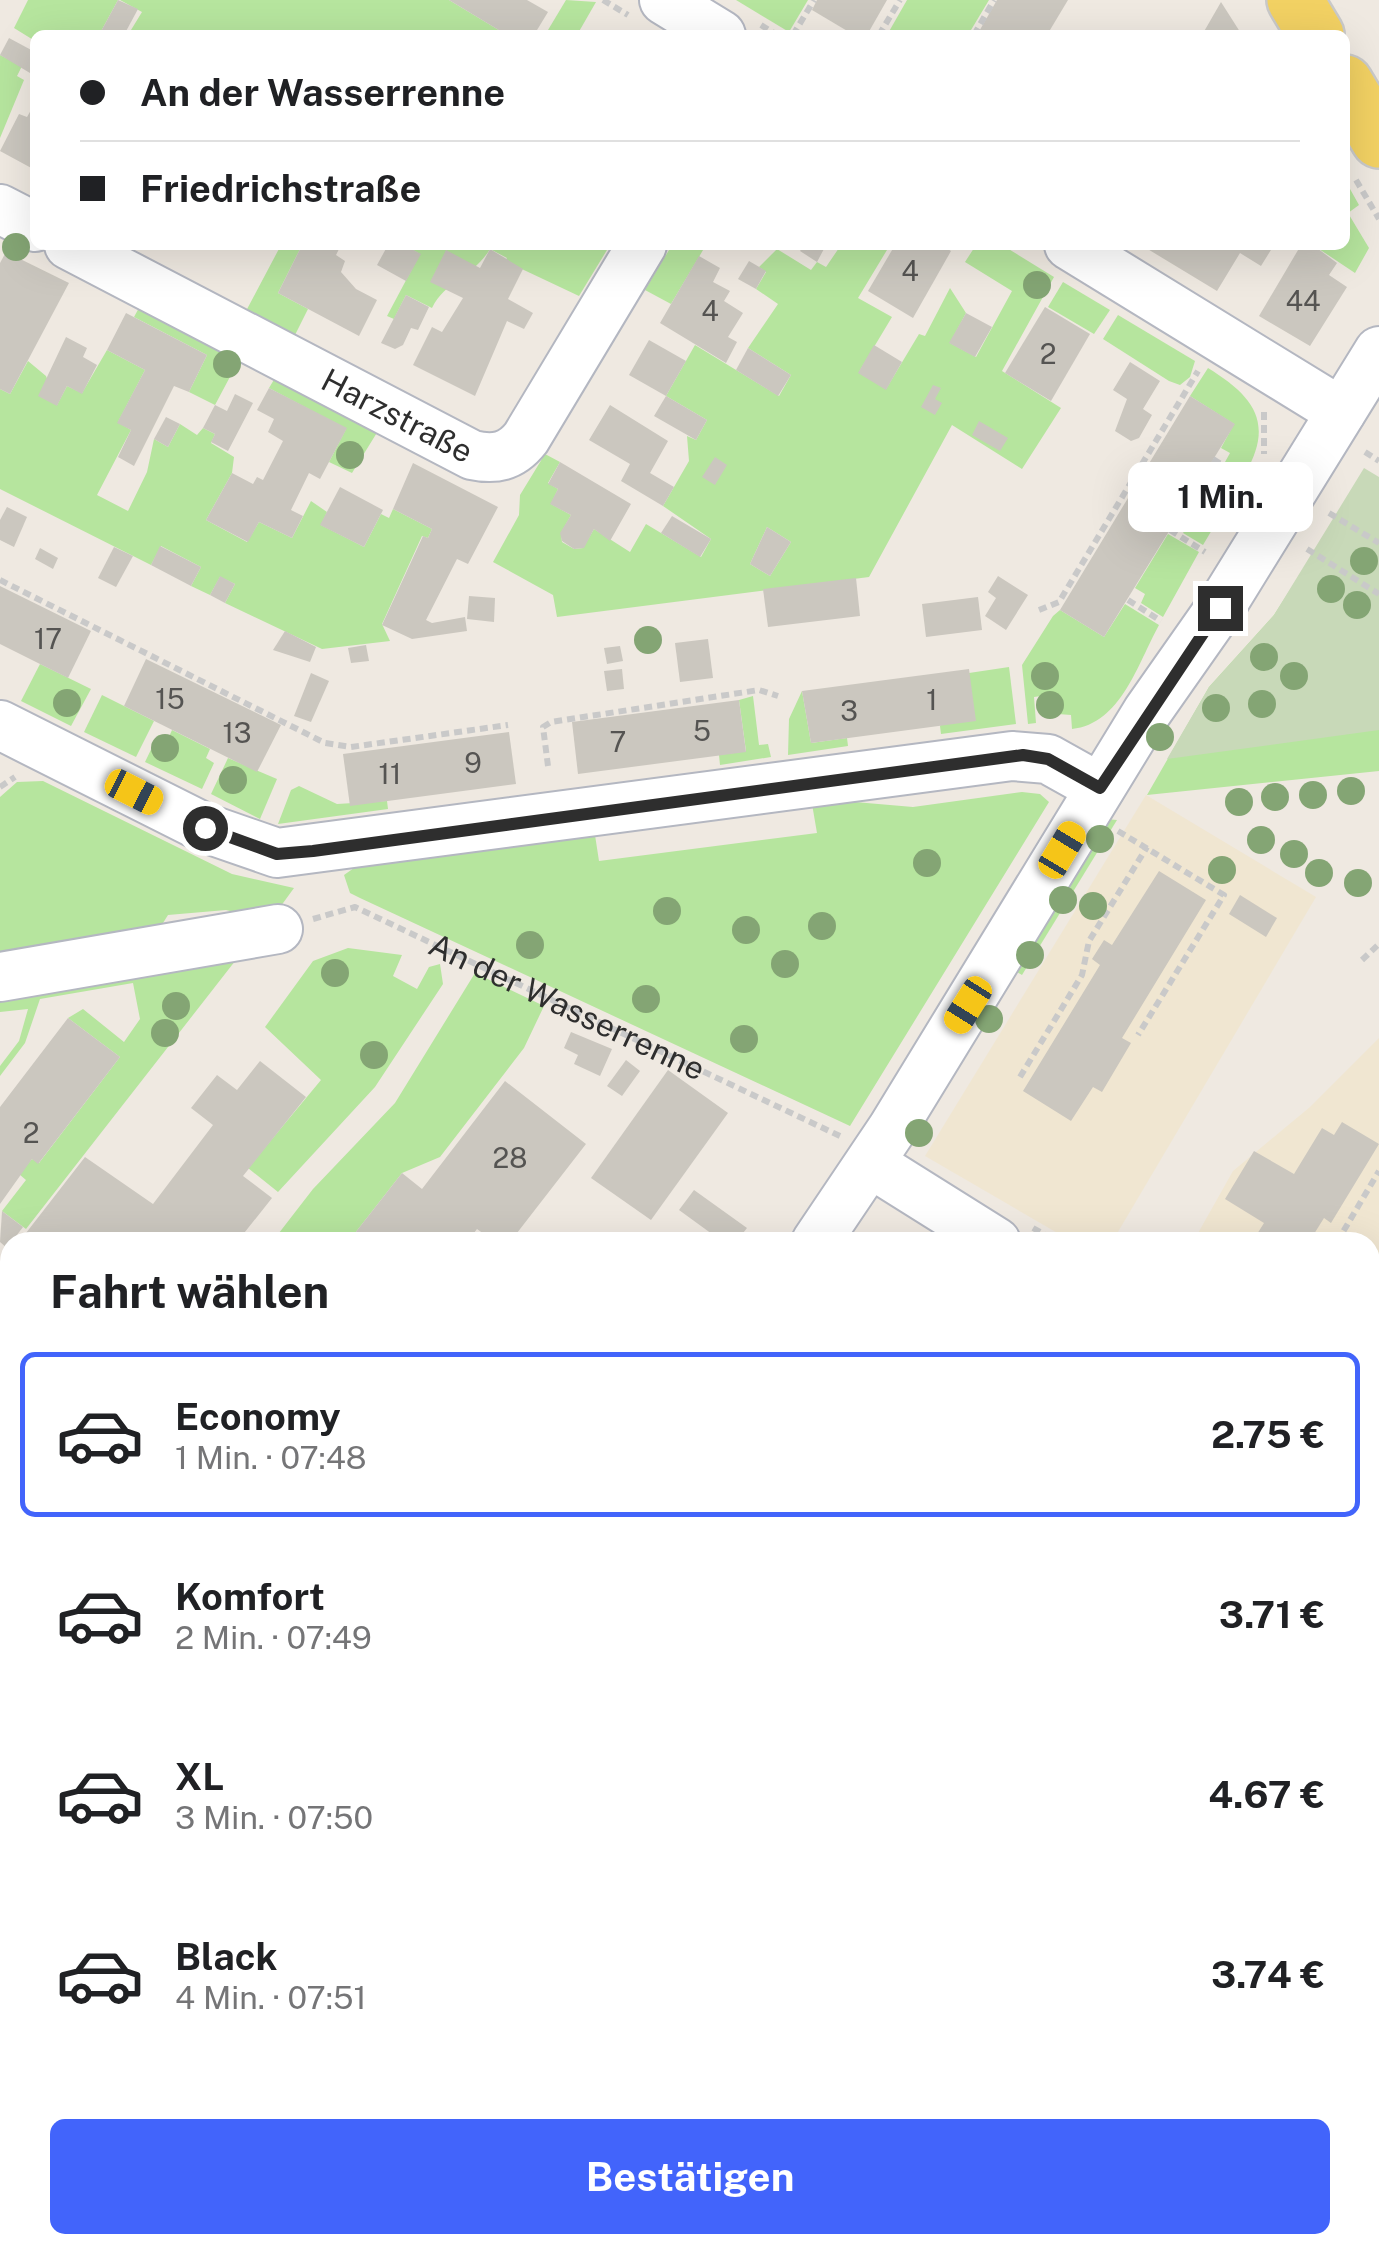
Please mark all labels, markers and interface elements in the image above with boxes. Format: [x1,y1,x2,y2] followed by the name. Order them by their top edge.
[140,70,505,115] text: An der Wasserrenne
[140,166,421,211] text: Friedrichstraße
[901,254,919,287] house number: 4
[1285,284,1321,317] house number: 44
[701,294,719,327] house number: 4
[1040,337,1056,370] house number: 2
[316,361,479,470] street label: Harzstraße
[1128,463,1312,533] callout: 1 Min.
[1177,478,1264,515] text: 1 Min.
[1198,586,1243,631] route end
[34,622,62,655] house number: 17
[155,682,185,715] house number: 15
[926,683,938,716] house number: 1
[840,694,858,727] house number: 3
[693,714,711,747] house number: 5
[222,716,252,749] house number: 13
[610,725,626,758] house number: 7
[464,746,482,779] house number: 9
[379,757,401,790] house number: 11
[100,765,168,819] car
[183,806,228,851] route start
[1034,817,1090,883] car
[423,926,711,1088] street label: An der Wasserrenne
[939,972,997,1038] car
[23,1116,39,1149] house number: 2
[493,1141,527,1174] house number: 28
[50,1265,329,1318] text: Fahrt wählen
[55,1390,145,1480] icon: car
[175,1394,341,1439] text: Economy
[1211,1412,1325,1457] text: 2.75 €
[175,1439,366,1476] text: 1 Min. · 07:48
[55,1570,145,1660] icon: car
[175,1574,325,1619] text: Komfort
[1219,1592,1325,1637] text: 3.71 €
[175,1619,372,1656] text: 2 Min. · 07:49
[55,1750,145,1840] icon: car
[175,1754,224,1799] text: XL
[1208,1772,1325,1817] text: 4.67 €
[175,1799,373,1836] text: 3 Min. · 07:50
[55,1930,145,2020] icon: car
[175,1934,278,1979] text: Black
[1211,1952,1325,1997] text: 3.74 €
[175,1979,366,2016] text: 4 Min. · 07:51
[50,2119,1330,2234] button: Bestätigen

